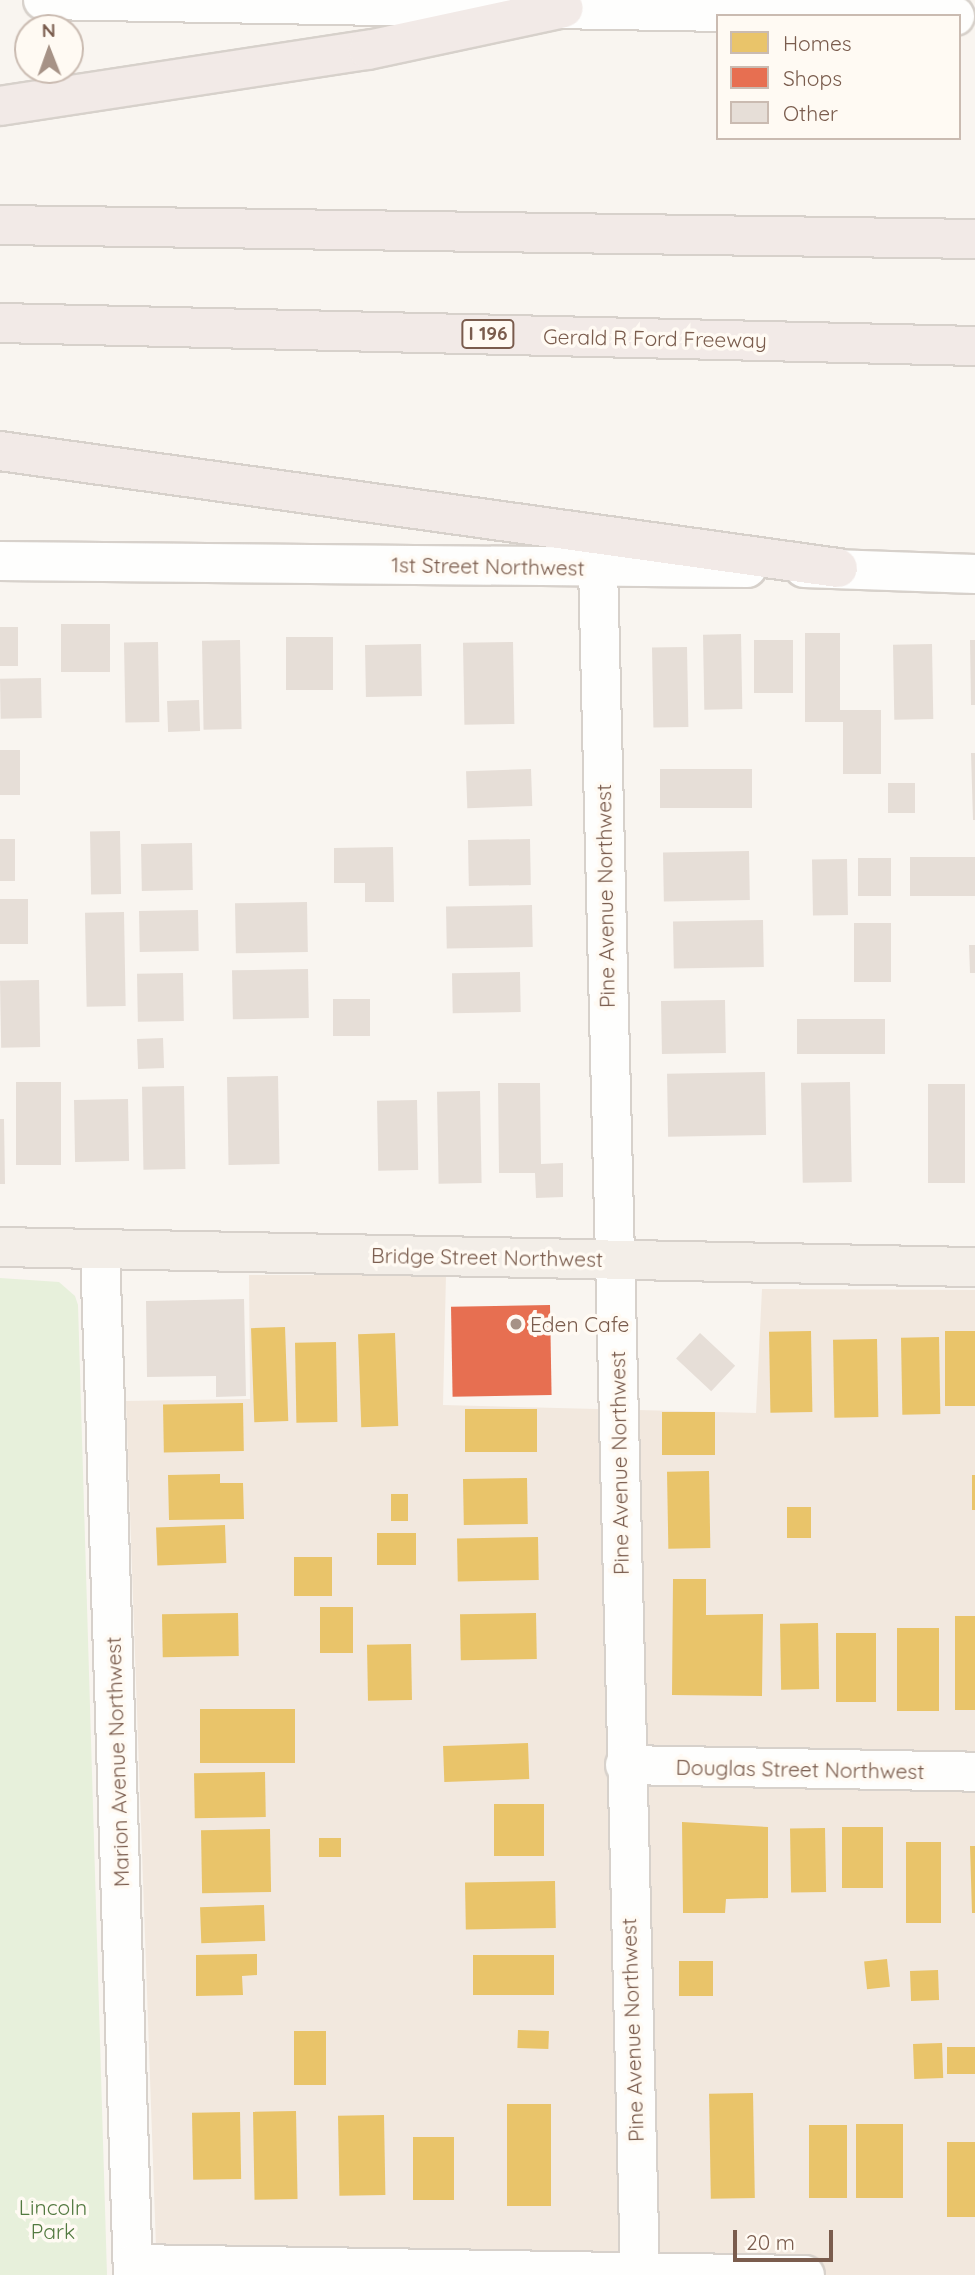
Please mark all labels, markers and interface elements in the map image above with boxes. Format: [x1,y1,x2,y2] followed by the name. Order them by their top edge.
[14,14,84,84] north arrow
[716,14,961,140] legend
[41,18,56,42] text: N
[783,30,852,56] text: Homes
[783,65,842,91] text: Shops
[783,100,838,126] text: Other
[460,318,516,350] road number: I 196
[543,323,767,353] street label: Gerald R Ford Freeway
[391,552,585,580] street label: 1st Street Northwest
[590,784,620,1008] street label: Pine Avenue Northwest
[371,1242,603,1272] street label: Bridge Street Northwest
[530,1311,629,1337] place label: Eden Cafe
[508,1316,524,1332] marker: Eden Cafe
[604,1351,634,1575] street label: Pine Avenue Northwest
[100,1636,134,1888] street label: Marion Avenue Northwest
[675,1754,925,1784] street label: Douglas Street Northwest
[615,1918,649,2142] street label: Pine Avenue Northwest
[19,2194,87,2244] park label: Lincoln Park
[737,2216,837,2260] scale bar
[746,2229,795,2255] text: 20 m

